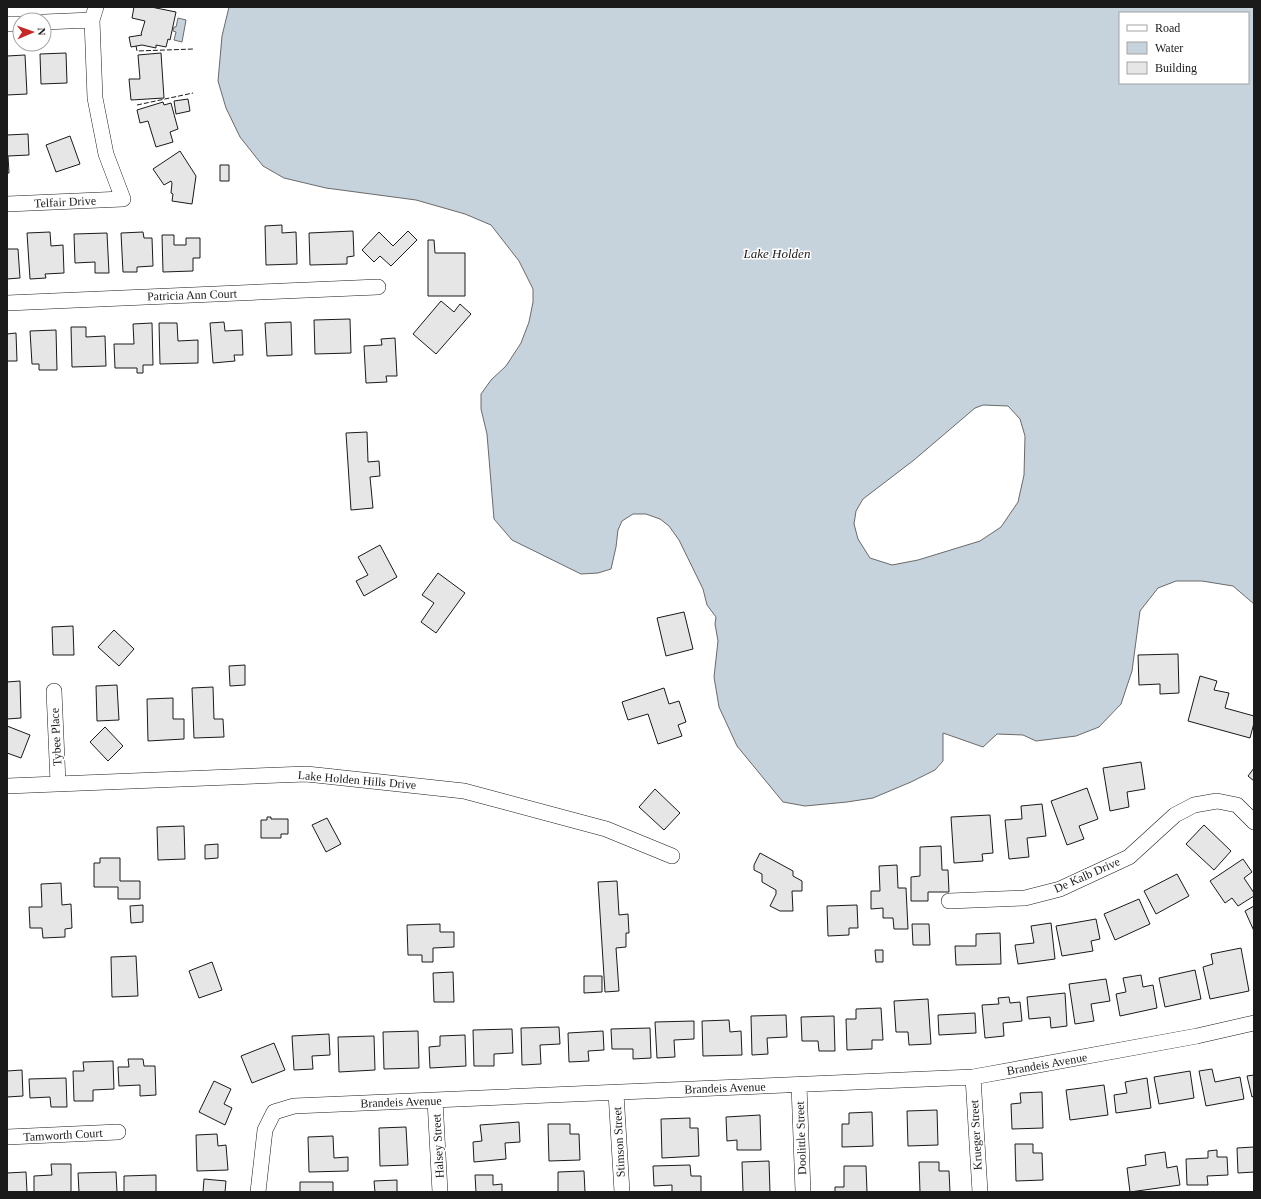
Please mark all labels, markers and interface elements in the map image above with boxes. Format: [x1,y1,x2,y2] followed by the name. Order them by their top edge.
[12,12,52,52] north arrow
[1119,12,1249,84] legend
[1155,21,1180,35] text: Road
[36,27,48,36] text: N
[1155,41,1183,55] text: Water
[1155,61,1197,75] text: Building
[34,193,96,211] street label: Telfair Drive
[743,246,810,261] water label: Lake Holden
[147,286,238,304] street label: Patricia Ann Court
[47,708,65,766] street label: Tybee Place
[297,768,417,792] street label: Lake Holden Hills Drive
[1052,854,1122,896] street label: De Kalb Drive
[1006,1050,1088,1078] street label: Brandeis Avenue
[684,1080,766,1096] street label: Brandeis Avenue
[360,1094,442,1110] street label: Brandeis Avenue
[967,1099,985,1170] street label: Krueger Street
[793,1100,809,1175] street label: Doolittle Street
[610,1106,628,1177] street label: Stimson Street
[429,1113,447,1178] street label: Halsey Street
[23,1126,104,1144] street label: Tamworth Court

